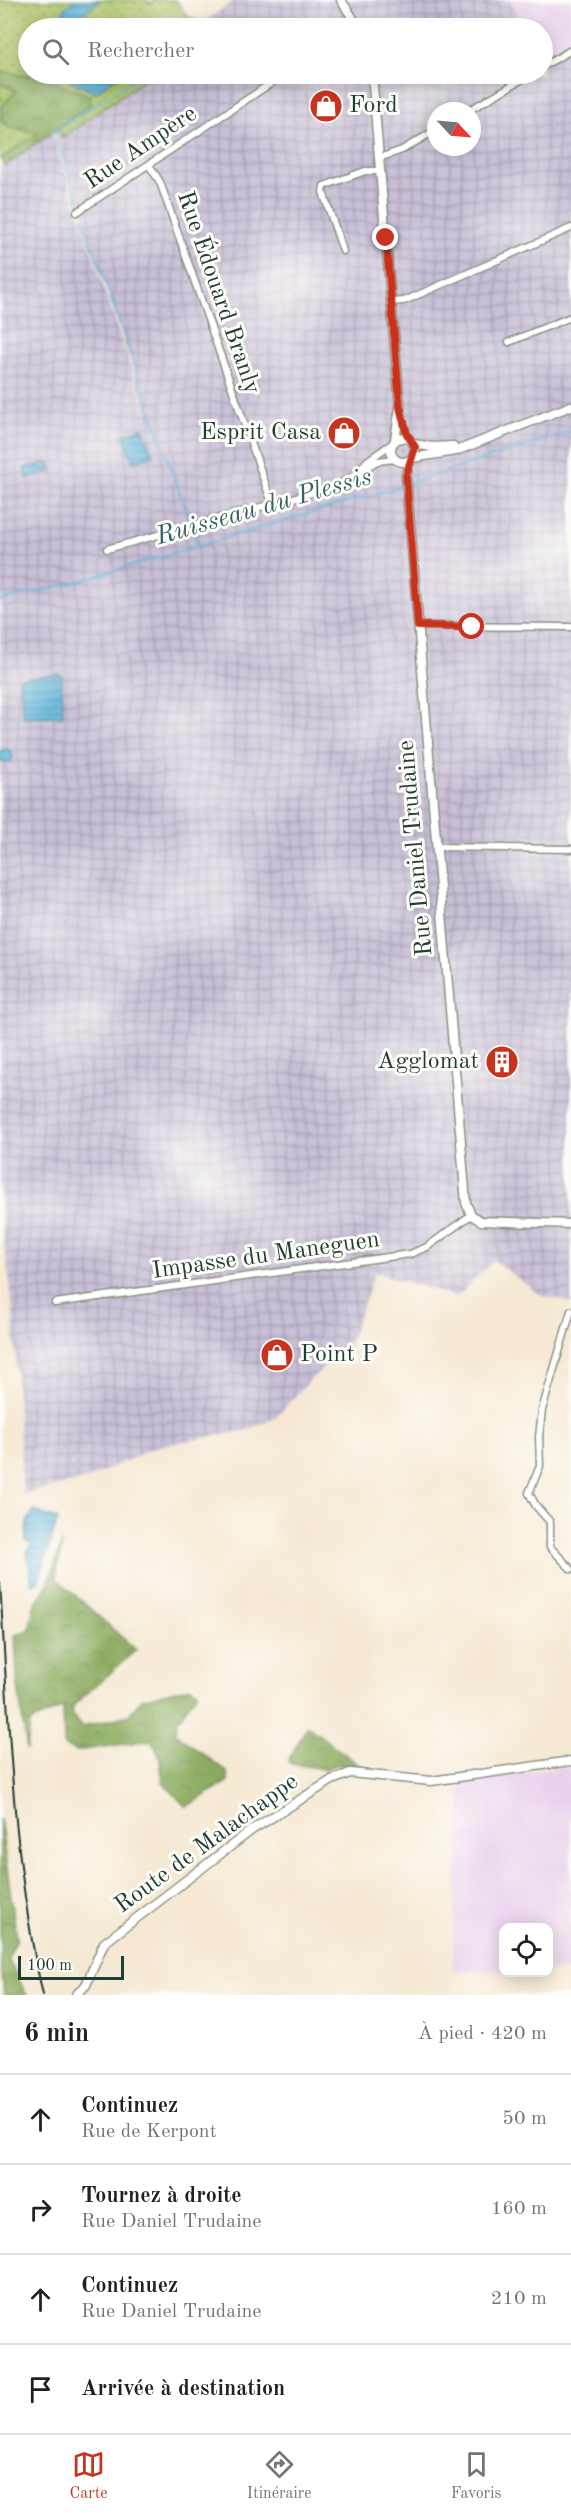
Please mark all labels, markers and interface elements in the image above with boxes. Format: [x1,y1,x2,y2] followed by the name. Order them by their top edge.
[18,18,553,84] search box
[39,35,72,68] icon: search
[87,40,194,62] text: Rechercher
[308,88,344,124] shop icon: Ford
[349,94,398,118] place label: Ford
[81,102,201,194] street label: Rue Ampère
[427,102,481,156] north arrow
[172,187,268,398] street label: Rue Édouard Branly
[372,224,398,250] route end
[326,415,362,451] shop icon: Esprit Casa
[200,421,321,445] place label: Esprit Casa
[152,464,375,551] water label: Ruisseau du Plessis
[458,613,484,639] route start
[395,739,437,957] street label: Rue Daniel Trudaine
[484,1044,520,1080] building icon: Agglomat
[377,1050,479,1074] place label: Agglomat
[151,1228,381,1284] street label: Impasse du Maneguen
[259,1337,295,1373] shop icon: Point P
[300,1343,378,1367] place label: Point P
[111,1770,303,1918] street label: Route de Malachappe
[499,1923,553,1977] map controls
[499,1923,553,1977] button: locate
[18,1953,124,1980] scale bar
[27,1958,72,1974] text: 100 m
[24,2021,89,2047] text: 6 min
[418,2024,547,2044] text: À pied · 420 m
[81,2095,178,2117] text: Continuez
[24,2103,57,2136] icon: ahead
[502,2109,547,2129] text: 50 m
[81,2122,217,2142] text: Rue de Kerpont
[81,2185,242,2207] text: Tournez à droite
[24,2193,57,2226] icon: right
[491,2199,547,2219] text: 160 m
[81,2212,262,2232] text: Rue Daniel Trudaine
[81,2275,178,2297] text: Continuez
[24,2283,57,2316] icon: ahead
[491,2289,547,2309] text: 210 m
[81,2302,262,2322] text: Rue Daniel Trudaine
[24,2373,57,2406] icon: arrive
[81,2378,285,2400] text: Arrivée à destination
[70,2448,108,2504] tab: Carte
[247,2448,312,2504] tab: Itinéraire
[451,2448,501,2504] tab: Favoris

